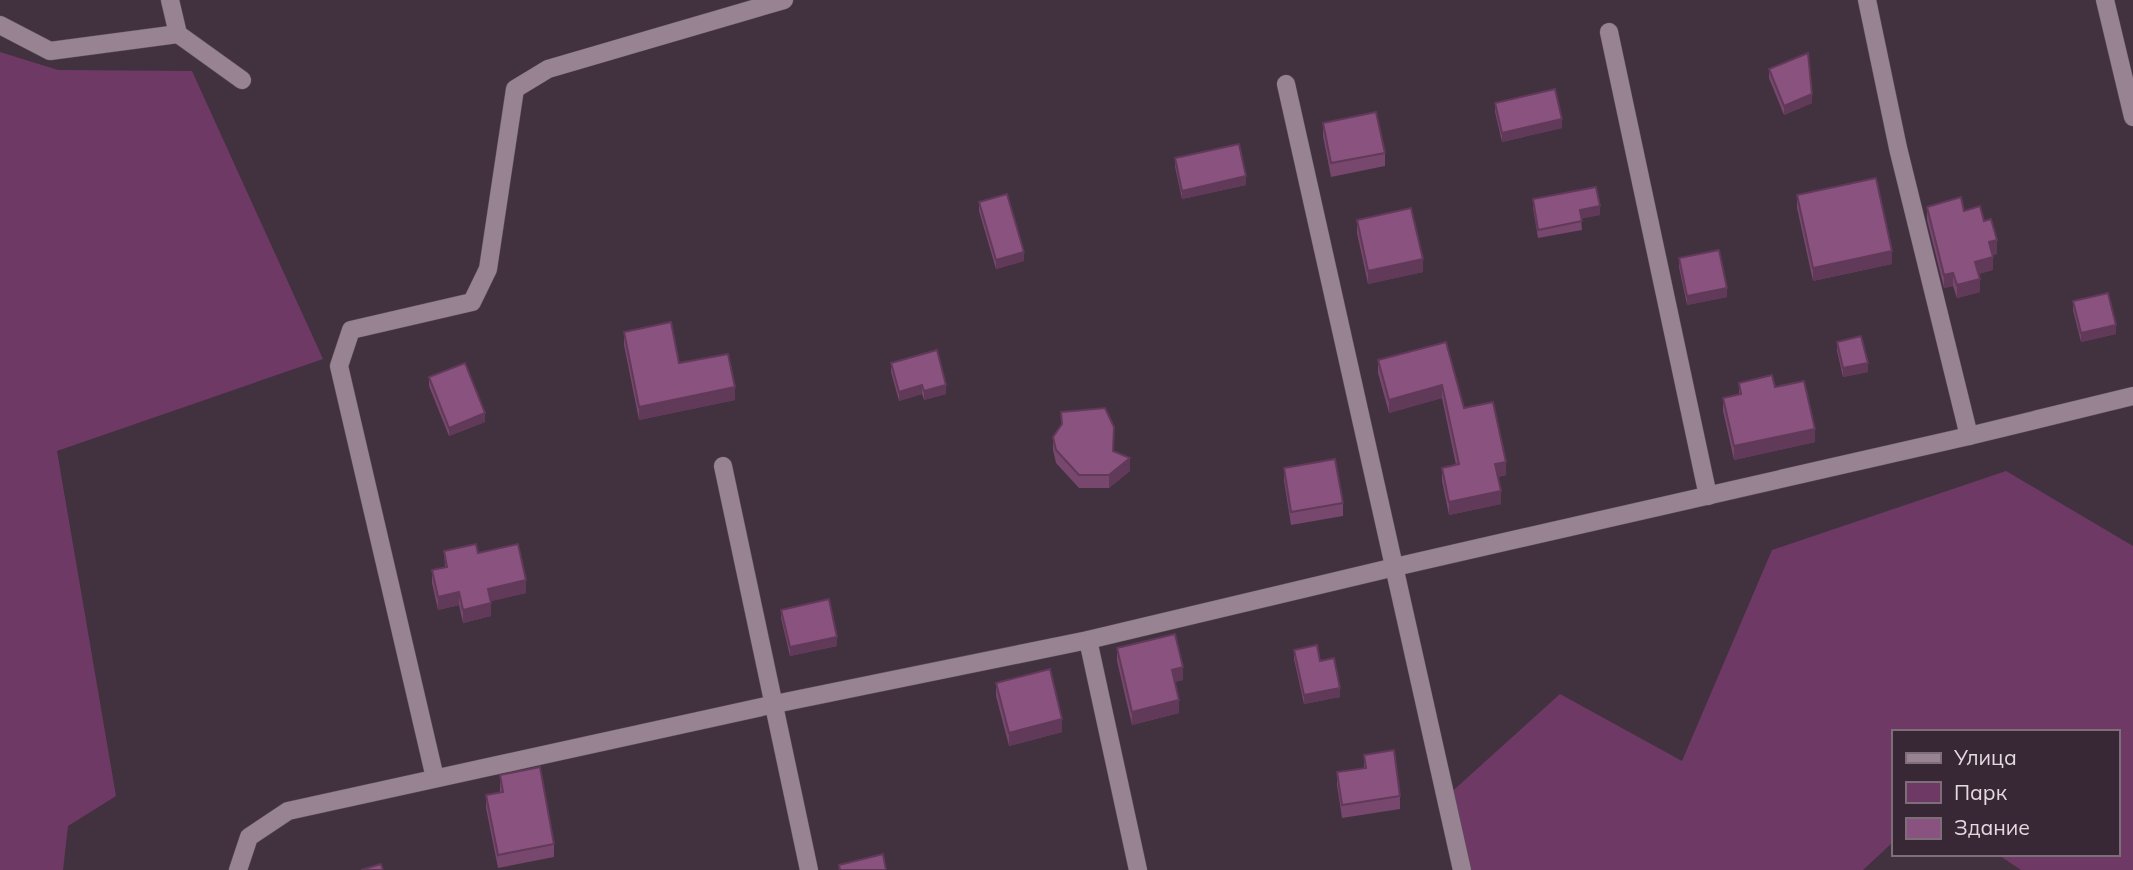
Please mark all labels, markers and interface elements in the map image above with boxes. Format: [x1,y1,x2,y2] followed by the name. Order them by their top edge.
[1892,730,2119,856] legend
[1953,744,2017,770] text: Улица
[1954,779,2008,805] text: Парк
[1954,814,2030,840] text: Здание

